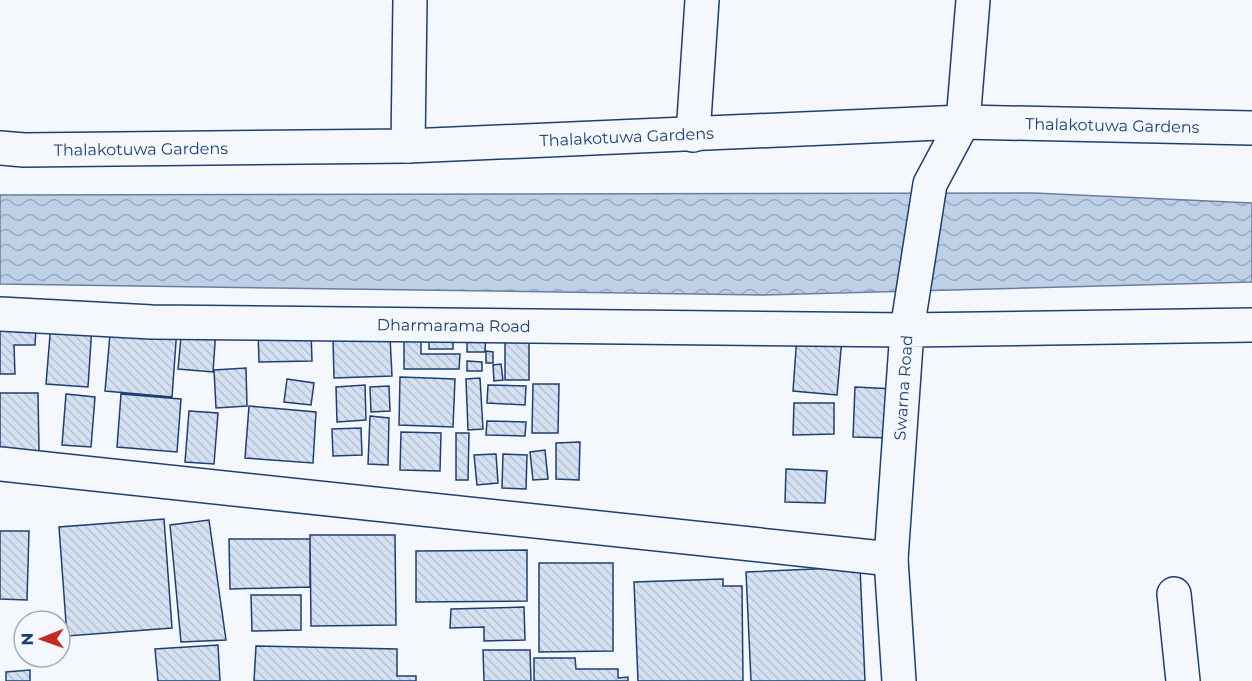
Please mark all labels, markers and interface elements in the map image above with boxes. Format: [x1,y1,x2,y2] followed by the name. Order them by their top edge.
[1025,114,1200,137] street label: Thalakotuwa Gardens
[539,124,714,150] street label: Thalakotuwa Gardens
[54,139,228,160] street label: Thalakotuwa Gardens
[377,315,531,336] street label: Dharmarama Road
[890,334,917,441] street label: Swarna Road
[12,609,72,669] north arrow
[18,633,37,646] text: N

